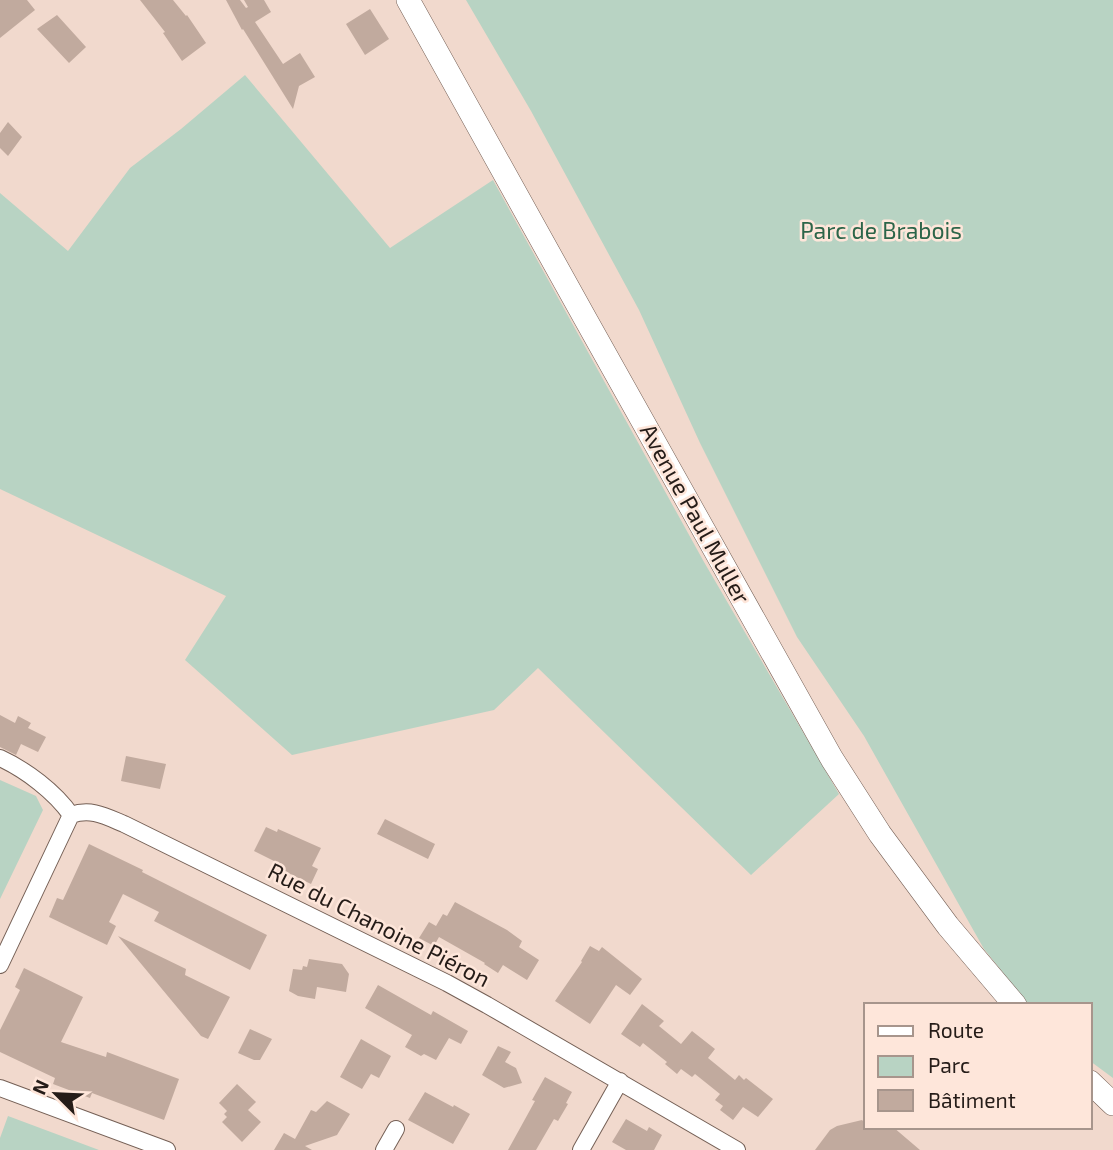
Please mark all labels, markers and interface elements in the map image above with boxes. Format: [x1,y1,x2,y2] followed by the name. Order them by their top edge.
[800,216,962,244] park label: Parc de Brabois
[635,419,757,608] street label: Avenue Paul Muller
[264,856,495,992] street label: Rue du Chanoine Piéron
[864,1003,1092,1129] legend
[928,1017,984,1042] text: Route
[928,1052,970,1077] text: Parc
[21,1059,91,1129] north arrow
[27,1076,53,1098] text: N
[928,1087,1016,1112] text: Bâtiment

